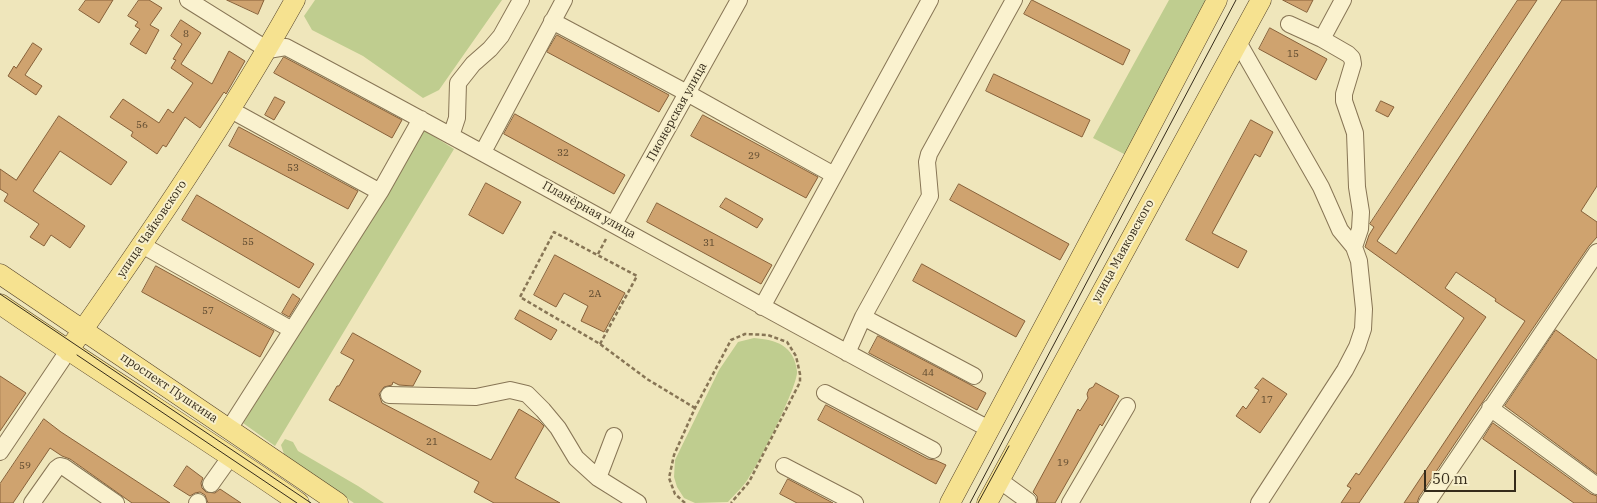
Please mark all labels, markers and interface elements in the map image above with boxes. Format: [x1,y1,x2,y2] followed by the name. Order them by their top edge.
[183,28,189,40] house number: 8
[1287,48,1299,60] house number: 15
[644,60,710,164] street label: Пионерская улица
[136,119,148,131] house number: 56
[557,147,569,159] house number: 32
[748,150,760,162] house number: 29
[287,162,299,174] house number: 53
[114,178,190,280] street label: улица Чайковского
[540,178,638,242] street label: Планёрная улица
[1089,197,1157,305] street label: улица Маяковского
[242,236,254,248] house number: 55
[703,237,715,249] house number: 31
[589,288,601,300] house number: 2А
[202,305,214,317] house number: 57
[117,350,221,426] street label: проспект Пушкина
[922,367,934,379] house number: 44
[1261,394,1273,406] house number: 17
[426,436,438,448] house number: 21
[1057,457,1069,469] house number: 19
[19,460,31,472] house number: 59
[1427,460,1520,492] scale bar
[1432,469,1468,488] text: 50 m

